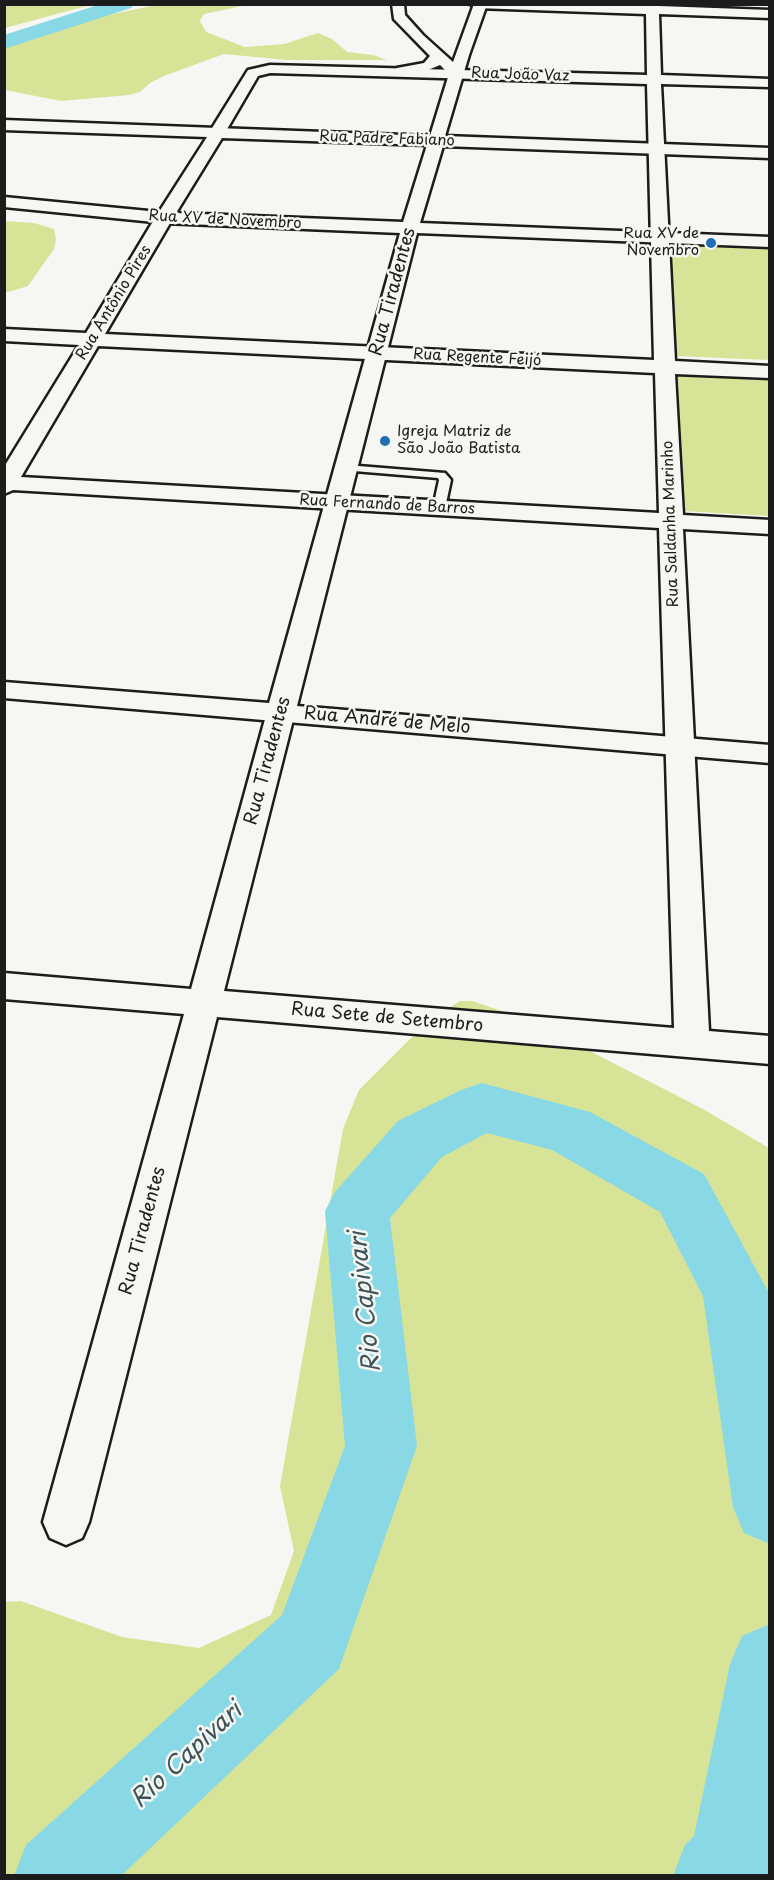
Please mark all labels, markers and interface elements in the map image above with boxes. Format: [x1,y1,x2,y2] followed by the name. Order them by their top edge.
[471,64,569,86] street label: Rua João Vaz
[319,128,455,150] street label: Rua Padre Fabiano
[148,207,302,233] street label: Rua XV de Novembro
[623,225,699,260] place label: Rua XV de Novembro
[366,226,420,358] street label: Rua Tiradentes
[704,236,718,250] marker: Rua XV de Novembro
[73,242,155,364] street label: Rua Antônio Pires
[412,346,542,370] street label: Rua Regente Feijó
[397,423,520,458] place label: Igreja Matriz de São João Batista
[378,434,392,448] marker: Igreja Matriz de São João Batista
[659,440,683,608] street label: Rua Saldanha Marinho
[299,491,475,519] street label: Rua Fernando de Barros
[241,695,295,827] street label: Rua Tiradentes
[303,703,471,739] street label: Rua André de Melo
[290,999,484,1037] street label: Rua Sete de Setembro
[116,1165,170,1297] street label: Rua Tiradentes
[344,1230,388,1374] water label: Rio Capivari
[125,1697,249,1815] water label: Rio Capivari

